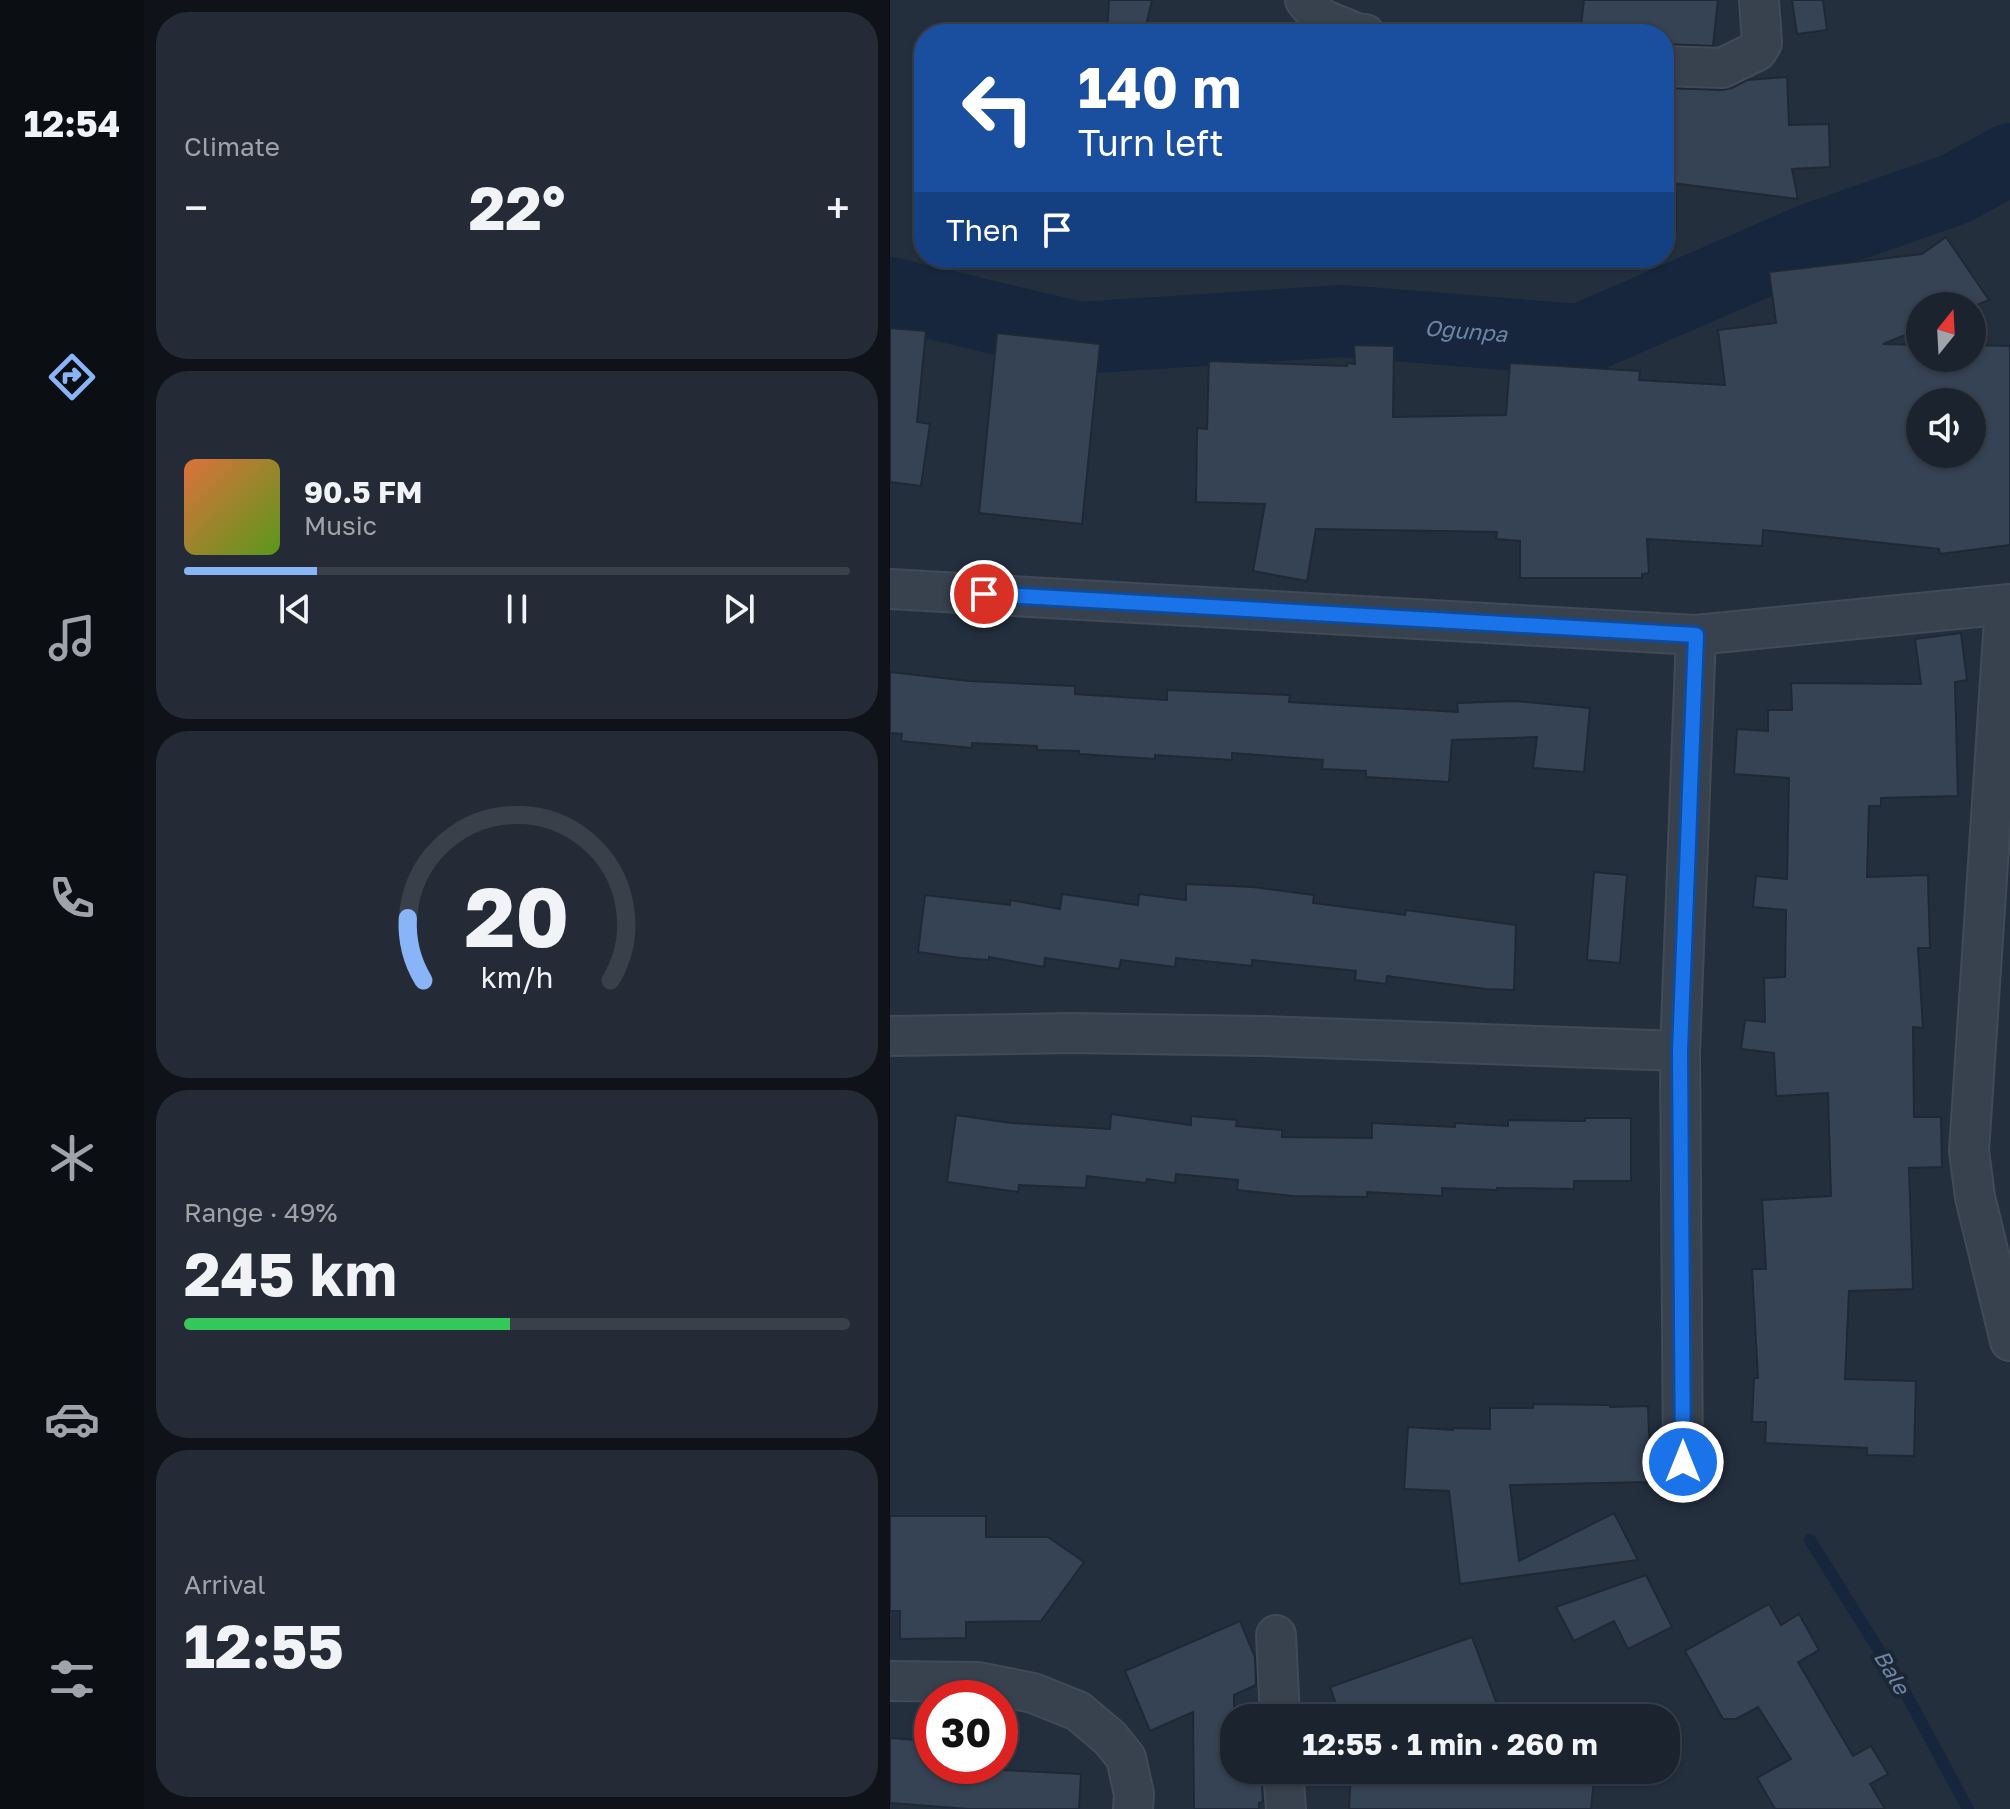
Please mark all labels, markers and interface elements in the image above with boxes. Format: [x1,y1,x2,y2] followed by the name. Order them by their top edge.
[1078,53,1241,120] text: 140 m
[946,56,1050,160] icon: left
[24,102,120,145] text: 12:54
[1078,121,1224,164] text: Turn left
[184,131,280,162] text: Climate
[469,171,565,243] text: 22°
[184,181,208,234] text: −
[826,181,850,234] text: +
[1035,208,1079,252] icon: arrive
[946,212,1019,248] text: Then
[1906,292,1986,372] north arrow
[1906,292,1986,468] map controls
[1424,314,1510,347] water label: Ogunpa
[44,349,100,405] icon: directions
[1906,388,1986,468] button: sound
[304,474,423,510] text: 90.5 FM
[304,510,377,541] text: Music
[950,560,1018,628] pin
[962,572,1006,616] icon: arrive
[273,587,317,631] icon: previous
[495,587,539,631] icon: pause
[717,587,761,631] icon: next
[44,610,100,666] icon: music
[465,864,569,964] text: 20
[44,870,100,926] icon: phone
[481,960,553,994] text: km/h
[44,1130,100,1186] icon: climate
[184,1197,337,1228] text: Range · 49%
[184,1237,397,1309] text: 245 km
[44,1391,100,1447] icon: car
[1641,1420,1725,1504] position arrow
[184,1569,265,1600] text: Arrival
[184,1609,344,1681] text: 12:55
[1869,1645,1917,1701] water label: Bale
[44,1651,100,1707] icon: filters
[914,1680,1018,1784] speed limit sign: 30
[1302,1726,1598,1762] text: 12:55 · 1 min · 260 m

